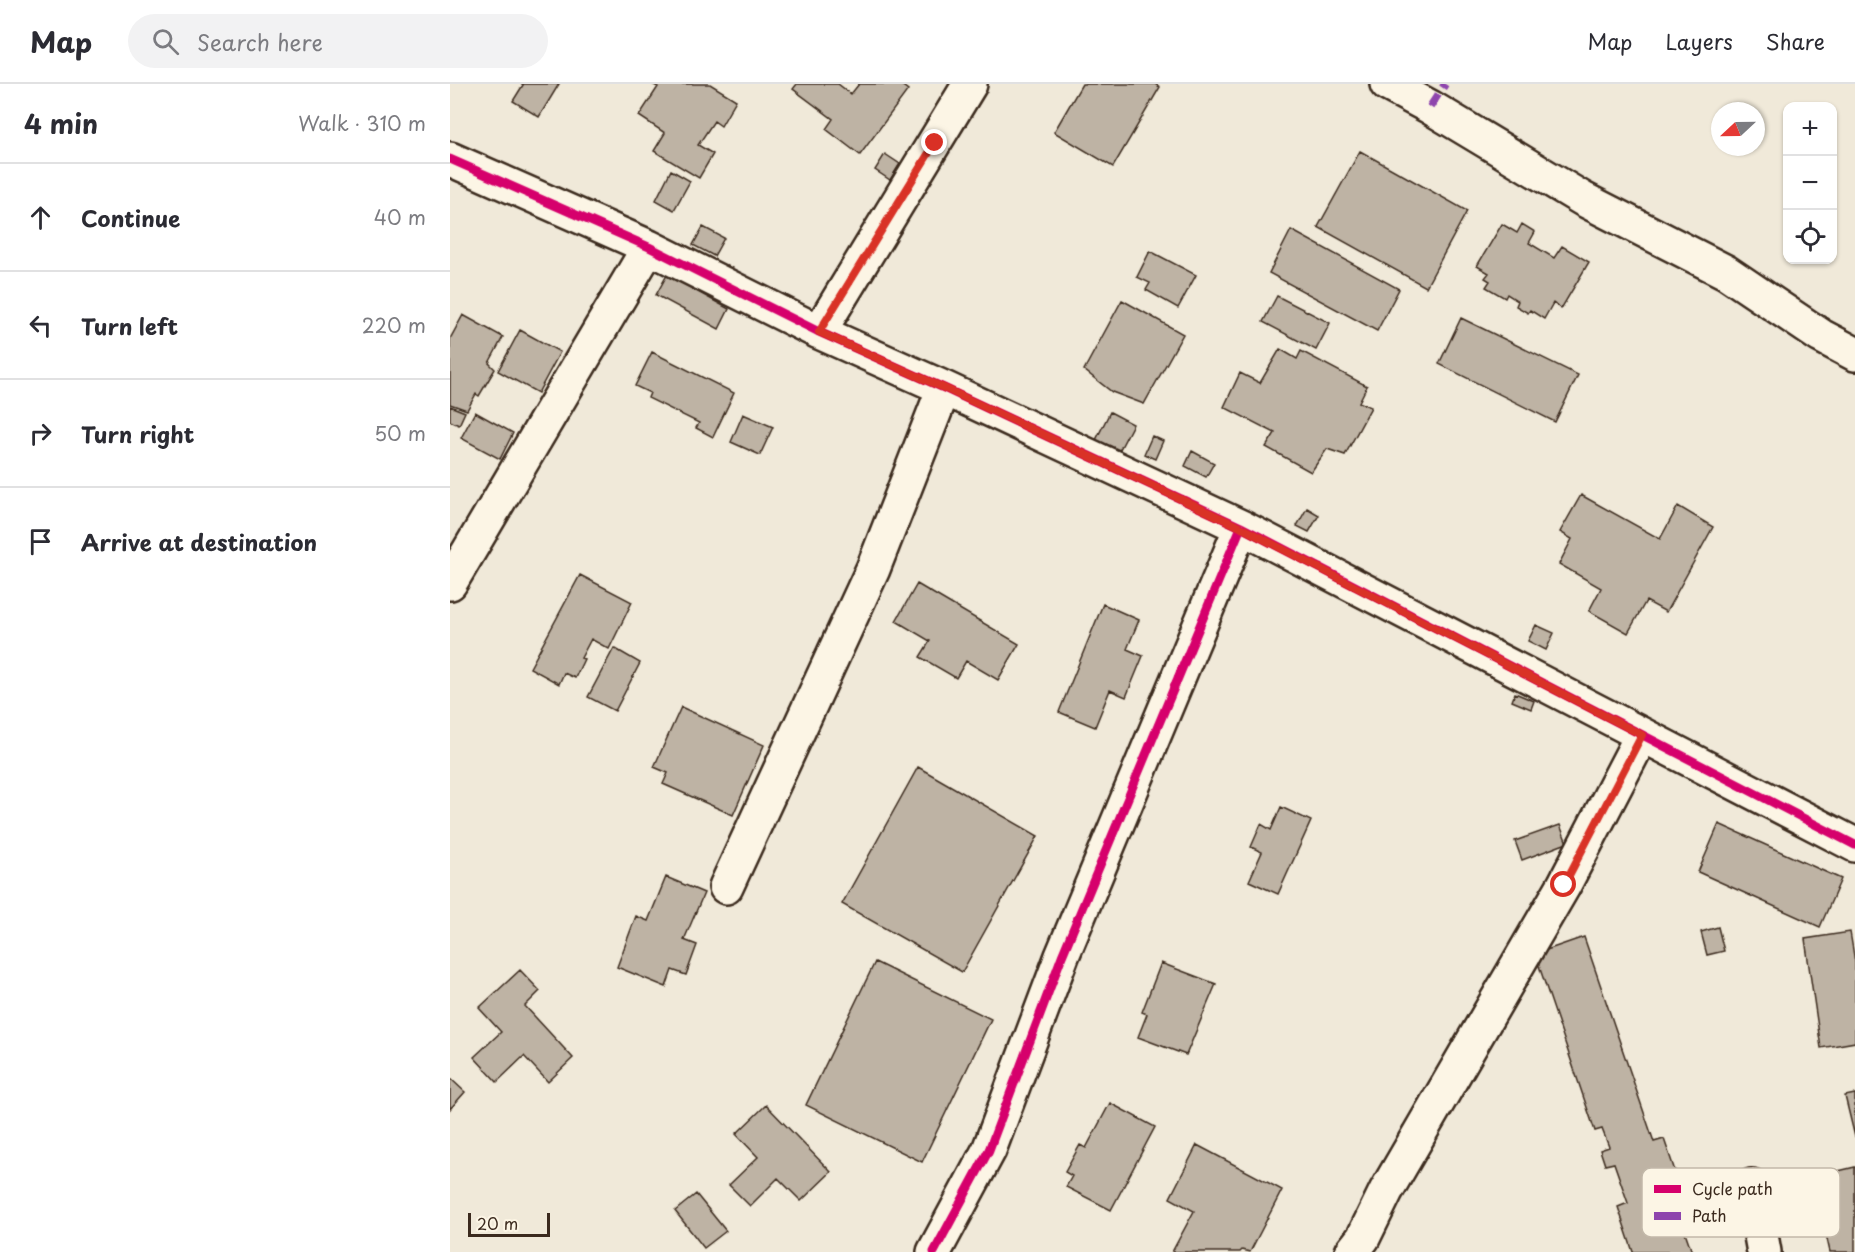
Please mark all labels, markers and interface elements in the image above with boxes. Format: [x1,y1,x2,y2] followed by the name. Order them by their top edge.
[128,14,548,68] search box
[30,20,92,63] text: Map
[149,25,182,58] icon: search
[197,25,323,58] text: Search here
[1588,25,1632,57] text: Map
[1665,25,1733,57] text: Layers
[1766,25,1825,57] text: Share
[1711,102,1765,156] north arrow
[1783,102,1837,264] map controls
[1783,102,1837,156] button: +
[24,104,98,143] text: 4 min
[298,108,426,138] text: Walk · 310 m
[921,129,947,155] route end
[1783,156,1837,210] button: −
[24,201,57,234] icon: ahead
[81,201,180,234] text: Continue
[374,202,426,232] text: 40 m
[1783,210,1837,264] button: locate
[24,309,57,342] icon: left
[81,309,178,342] text: Turn left
[362,310,426,340] text: 220 m
[24,417,57,450] icon: right
[81,417,194,450] text: Turn right
[374,418,426,448] text: 50 m
[24,525,57,558] icon: arrive
[81,525,317,558] text: Arrive at destination
[1550,871,1576,897] route start
[1642,1168,1840,1237] legend
[1692,1176,1773,1200] text: Cycle path
[1692,1203,1727,1227] text: Path
[468,1210,550,1238] scale bar
[477,1211,518,1235] text: 20 m

